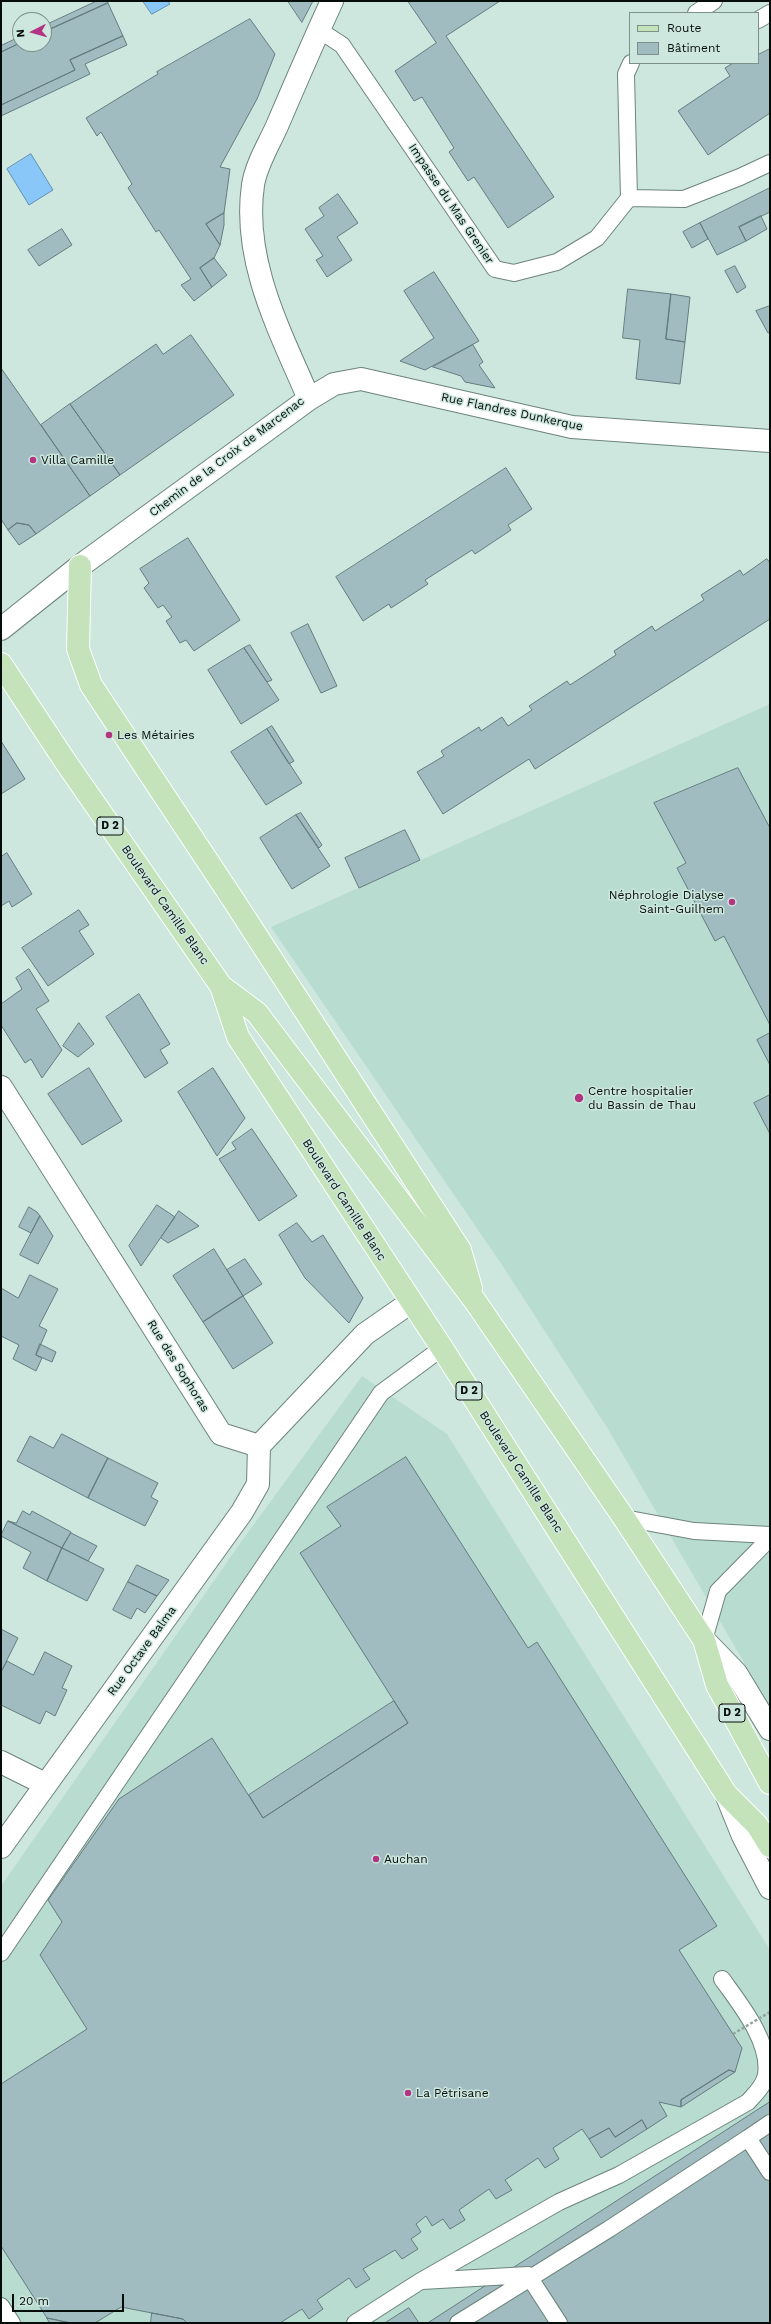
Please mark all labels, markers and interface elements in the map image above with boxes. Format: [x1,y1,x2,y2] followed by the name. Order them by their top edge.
[12,12,52,52] north arrow
[629,12,759,64] legend
[667,21,701,35] text: Route
[14,28,27,38] text: N
[667,41,720,55] text: Bâtiment
[405,141,497,267] street label: Impasse du Mas Grenier
[440,390,584,434] street label: Rue Flandres Dunkerque
[147,394,307,520] street label: Chemin de la Croix de Marcenac
[41,453,114,467] place label: Villa Camille
[28,455,38,465] marker: Villa Camille
[117,728,195,742] place label: Les Métairies
[104,730,114,740] marker: Les Métairies
[97,817,123,835] road number: D 2
[118,842,212,968] street label: Boulevard Camille Blanc
[609,888,724,916] place label: Néphrologie Dialyse Saint-Guilhem
[727,897,737,907] marker: Néphrologie Dialyse Saint-Guilhem
[588,1084,696,1112] place label: Centre hospitalier du Bassin de Thau
[573,1092,585,1104] marker: Centre hospitalier du Bassin de Thau
[299,1136,389,1264] street label: Boulevard Camille Blanc
[144,1317,212,1415] street label: Rue des Sophoras
[456,1382,482,1400] road number: D 2
[476,1408,566,1536] street label: Boulevard Camille Blanc
[105,1603,179,1699] street label: Rue Octave Balma
[719,1704,745,1722] road number: D 2
[384,1852,428,1866] place label: Auchan
[371,1854,381,1864] marker: Auchan
[416,2086,489,2100] place label: La Pétrisane
[403,2088,413,2098] marker: La Pétrisane
[14,2286,126,2312] scale bar
[19,2294,49,2308] text: 20 m

